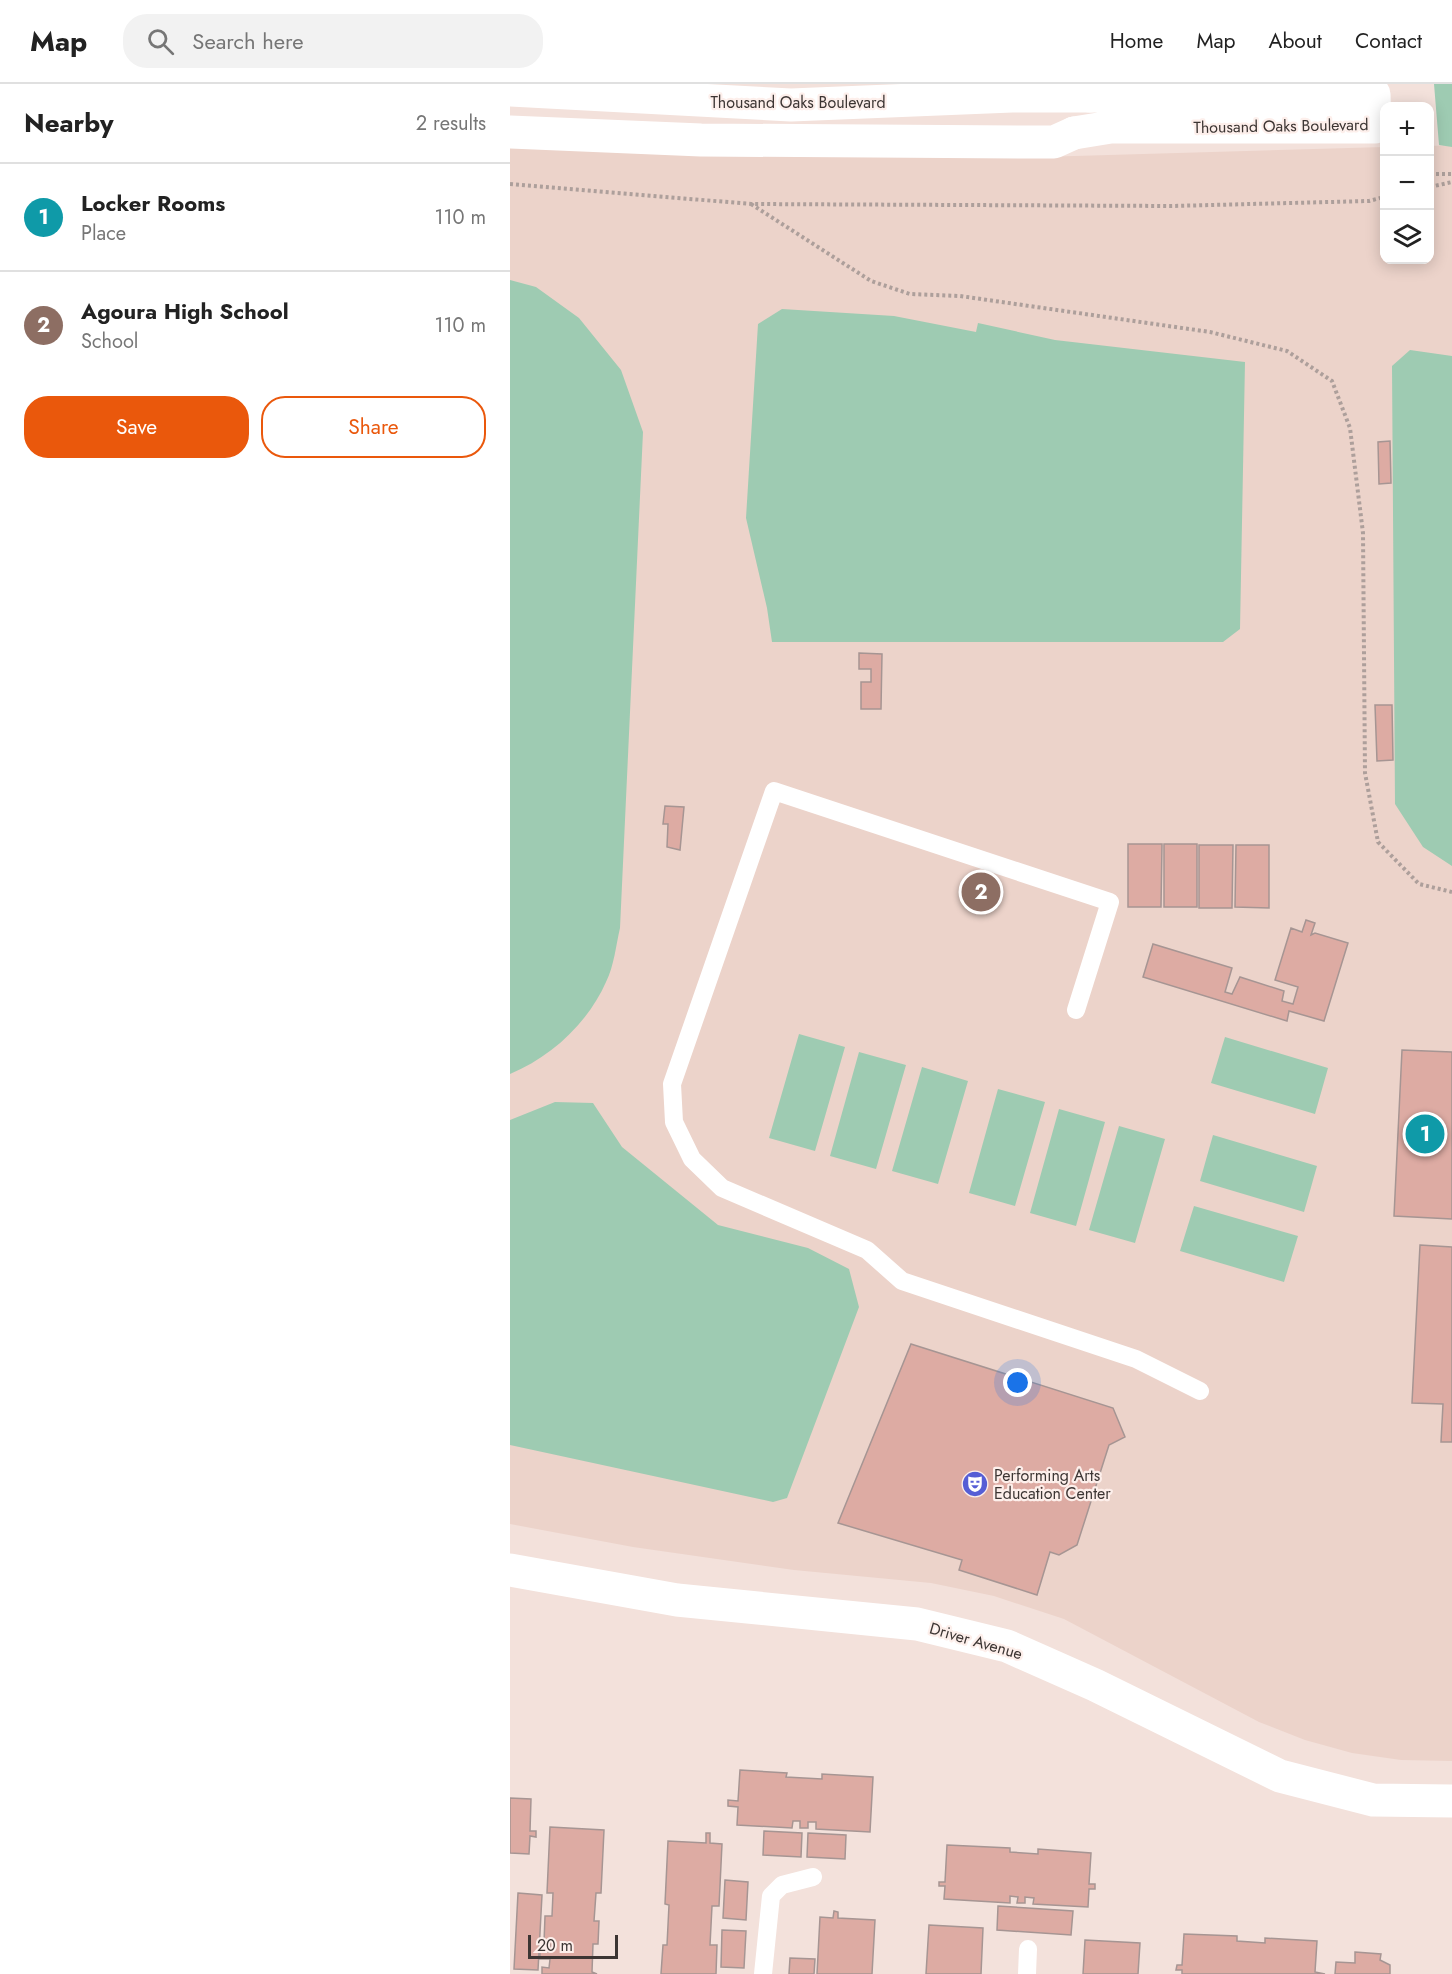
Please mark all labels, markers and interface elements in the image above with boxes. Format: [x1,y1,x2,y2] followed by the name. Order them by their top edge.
[123,14,543,68] search box
[30,21,87,62] text: Map
[144,25,177,58] icon: search
[192,25,304,57] text: Search here
[1110,26,1163,56] text: Home
[1196,26,1236,56] text: Map
[1269,26,1322,56] text: About
[1355,26,1422,56] text: Contact
[710,91,886,114] street label: Thousand Oaks Boulevard
[1380,102,1434,264] map controls
[1380,102,1434,156] button: +
[24,104,113,142] text: Nearby
[416,109,486,138] text: 2 results
[1193,113,1369,139] street label: Thousand Oaks Boulevard
[1380,156,1434,210] button: −
[81,187,225,219] text: Locker Rooms
[38,203,49,232] text: 1
[434,203,486,232] text: 110 m
[1380,210,1434,264] button: layers
[81,219,126,248] text: Place
[81,295,289,327] text: Agoura High School
[37,311,50,340] text: 2
[434,311,486,340] text: 110 m
[81,327,138,356] text: School
[24,396,249,458] button: Save
[261,396,486,458] button: Share
[962,870,1000,914] pin: 2
[1406,1112,1444,1156] pin: 1
[1003,1368,1032,1397] your location
[994,1464,1111,1505] place label: Performing Arts Education Center
[960,1469,990,1499] theatre icon: Performing Arts Education Center
[927,1617,1025,1665] street label: Driver Avenue
[528,1932,618,1960] scale bar
[537,1934,573,1957] text: 20 m

